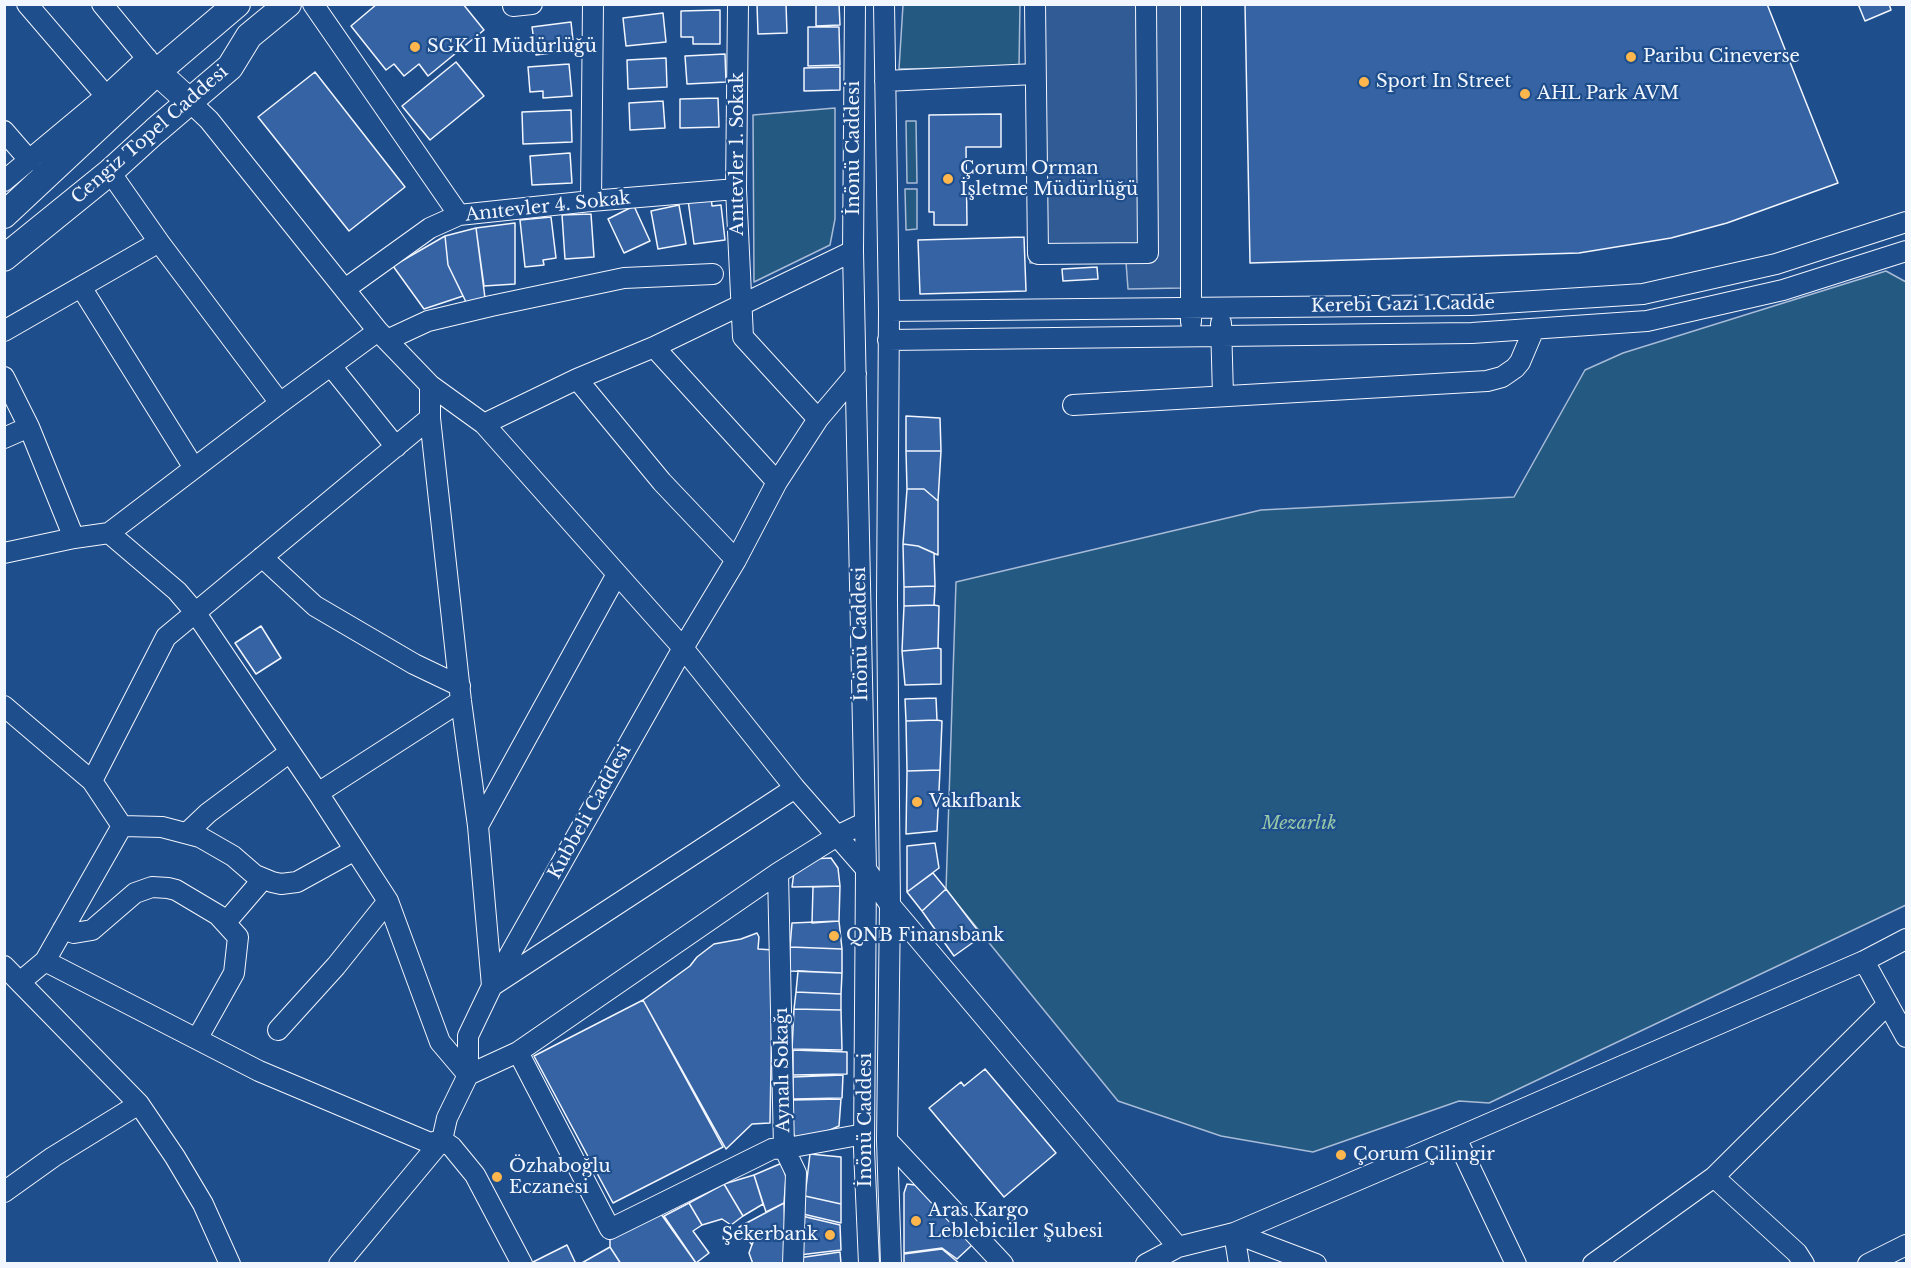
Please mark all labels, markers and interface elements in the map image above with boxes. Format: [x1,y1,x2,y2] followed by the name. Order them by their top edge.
[427,36,597,58] place label: SGK İl Müdürlüğü
[408,40,422,54] marker: SGK İl Müdürlüğü
[1643,46,1800,68] place label: Paribu Cineverse
[1624,50,1638,64] marker: Paribu Cineverse
[67,61,233,209] street label: Cengiz Topel Caddesi
[1376,71,1511,93] place label: Sport In Street
[727,72,749,236] street label: Anıtevler 1. Sokak
[1357,75,1371,89] marker: Sport In Street
[843,81,865,215] street label: İnönü Caddesi
[1537,83,1679,105] place label: AHL Park AVM
[1518,87,1532,101] marker: AHL Park AVM
[960,158,1138,201] place label: Çorum Orman İşletme Müdürlüğü
[941,172,955,186] marker: Çorum Orman İşletme Müdürlüğü
[464,188,632,226] street label: Anıtevler 4. Sokak
[1311,293,1495,317] street label: Kerebi Gazi 1.Cadde
[849,567,873,701] street label: İnönü Caddesi
[544,741,636,883] street label: Kubbeli Caddesi
[929,791,1021,813] place label: Vakıfbank
[910,795,924,809] marker: Vakıfbank
[1262,813,1336,835] park label: Mezarlık
[846,925,1004,947] place label: QNB Finansbank
[827,929,841,943] marker: QNB Finansbank
[771,1007,795,1133] street label: Aynalı Sokağı
[855,1053,877,1187] street label: İnönü Caddesi
[1353,1144,1495,1166] place label: Çorum Çilingir
[1334,1148,1348,1162] marker: Çorum Çilingir
[509,1156,611,1198] place label: Özhaboğlu Eczanesi
[490,1170,504,1184] marker: Özhaboğlu Eczanesi
[928,1200,1103,1242] place label: Aras Kargo Leblebiciler Şubesi
[909,1214,923,1228] marker: Aras Kargo Leblebiciler Şubesi
[722,1224,818,1246] place label: Şekerbank
[823,1228,837,1242] marker: Şekerbank

